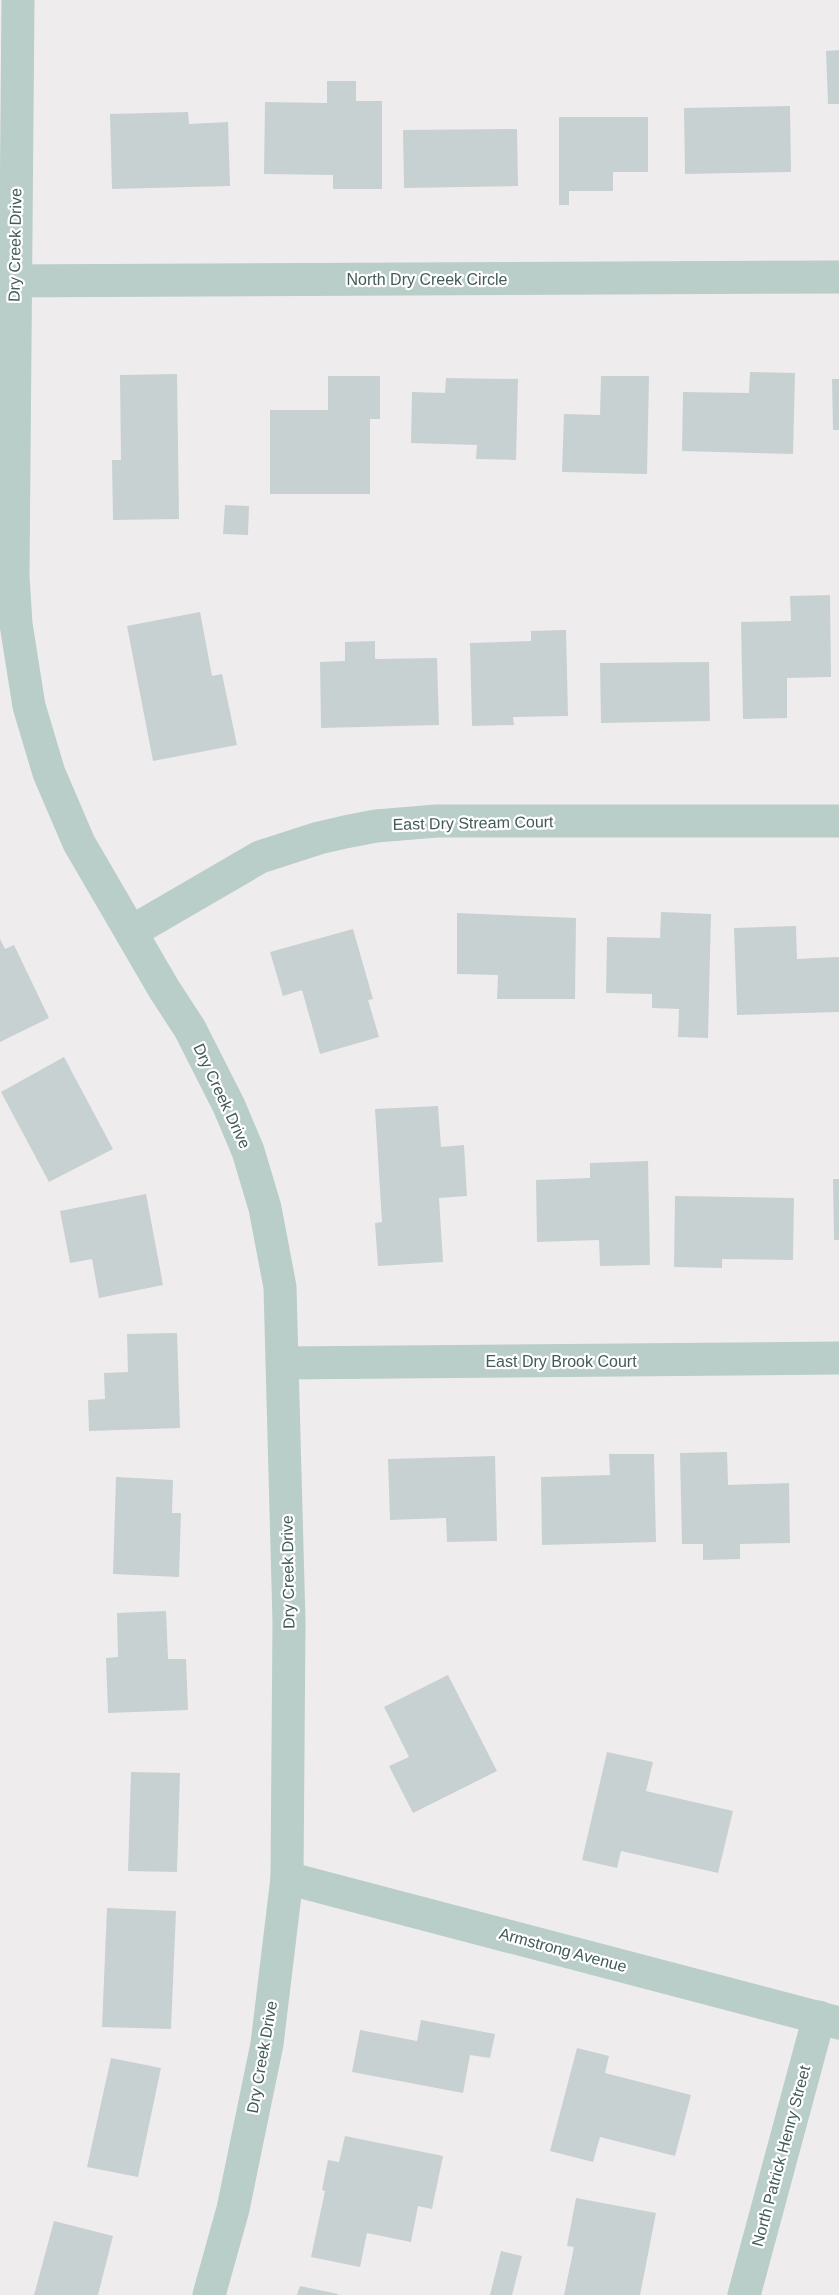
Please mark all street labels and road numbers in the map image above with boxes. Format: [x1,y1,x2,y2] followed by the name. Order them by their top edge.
[6,188,24,302] street label: Dry Creek Drive
[347,271,508,288] street label: North Dry Creek Circle
[392,813,554,833] street label: East Dry Stream Court
[190,1041,254,1151] street label: Dry Creek Drive
[485,1353,637,1370] street label: East Dry Brook Court
[279,1515,297,1629] street label: Dry Creek Drive
[497,1925,629,1975] street label: Armstrong Avenue
[244,1999,280,2115] street label: Dry Creek Drive
[749,2063,814,2248] street label: North Patrick Henry Street

